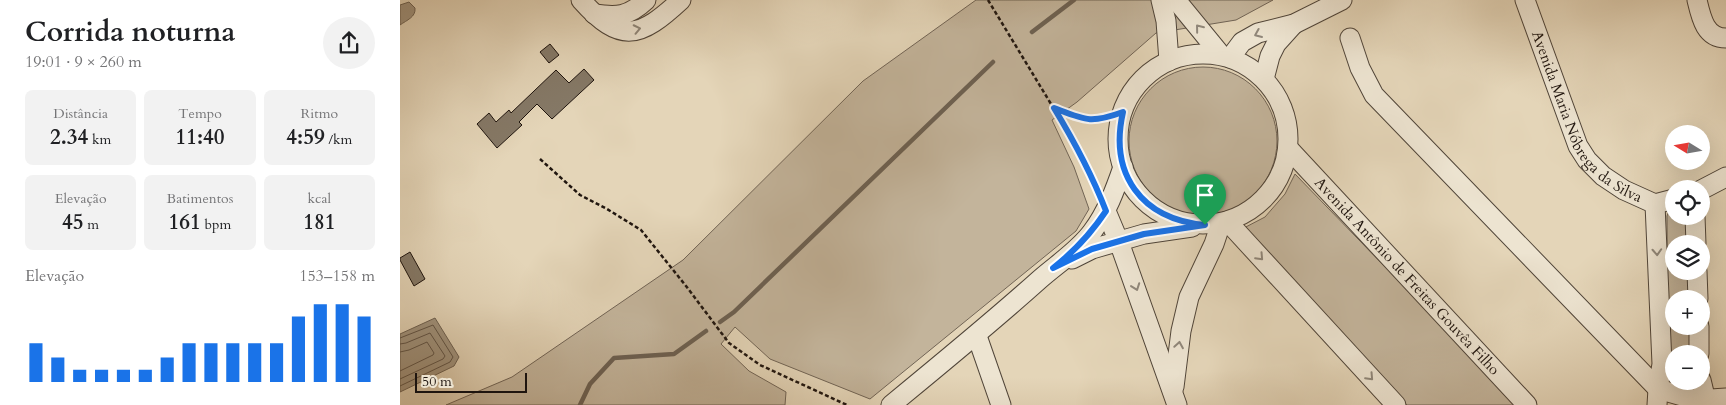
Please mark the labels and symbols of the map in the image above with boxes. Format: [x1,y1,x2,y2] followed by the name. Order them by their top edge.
[632,24,641,35] one-way arrow
[1195,24,1204,33] one-way arrow
[1254,28,1263,39] one-way arrow
[1527,28,1646,207] street label: Avenida Maria Nóbrega da Silva
[1665,125,1710,170] north arrow
[1310,173,1504,379] street label: Avenida Antônio de Freitas Gouvêa Filho
[1184,174,1226,225] pin
[1652,249,1663,257] one-way arrow
[1254,252,1263,261] one-way arrow
[1130,283,1140,291] one-way arrow
[1173,341,1184,349] one-way arrow
[415,370,528,393] scale bar
[1364,371,1373,380] one-way arrow

